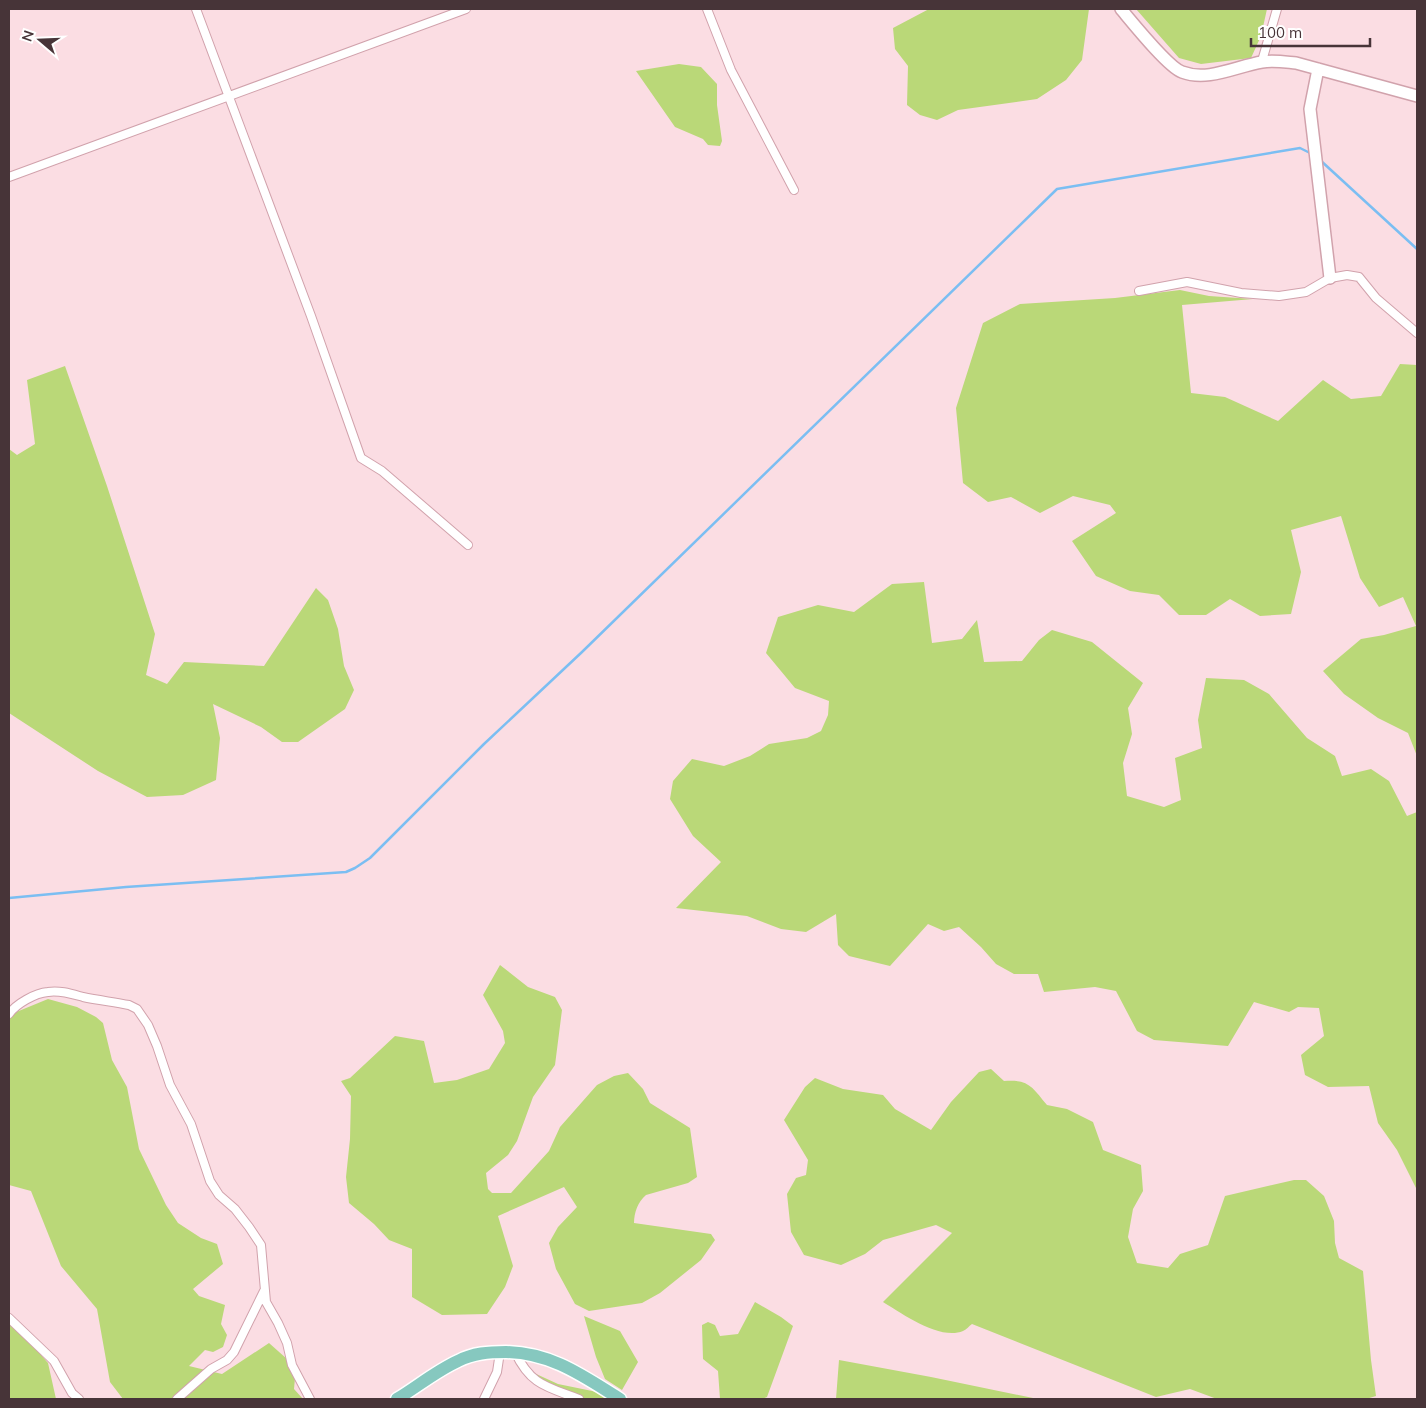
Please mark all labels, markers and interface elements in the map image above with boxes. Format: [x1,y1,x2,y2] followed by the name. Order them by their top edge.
[15,15,65,65] north arrow
[1251,15,1370,47] scale bar
[1258,23,1302,42] text: 100 m
[17,28,38,44] text: N

